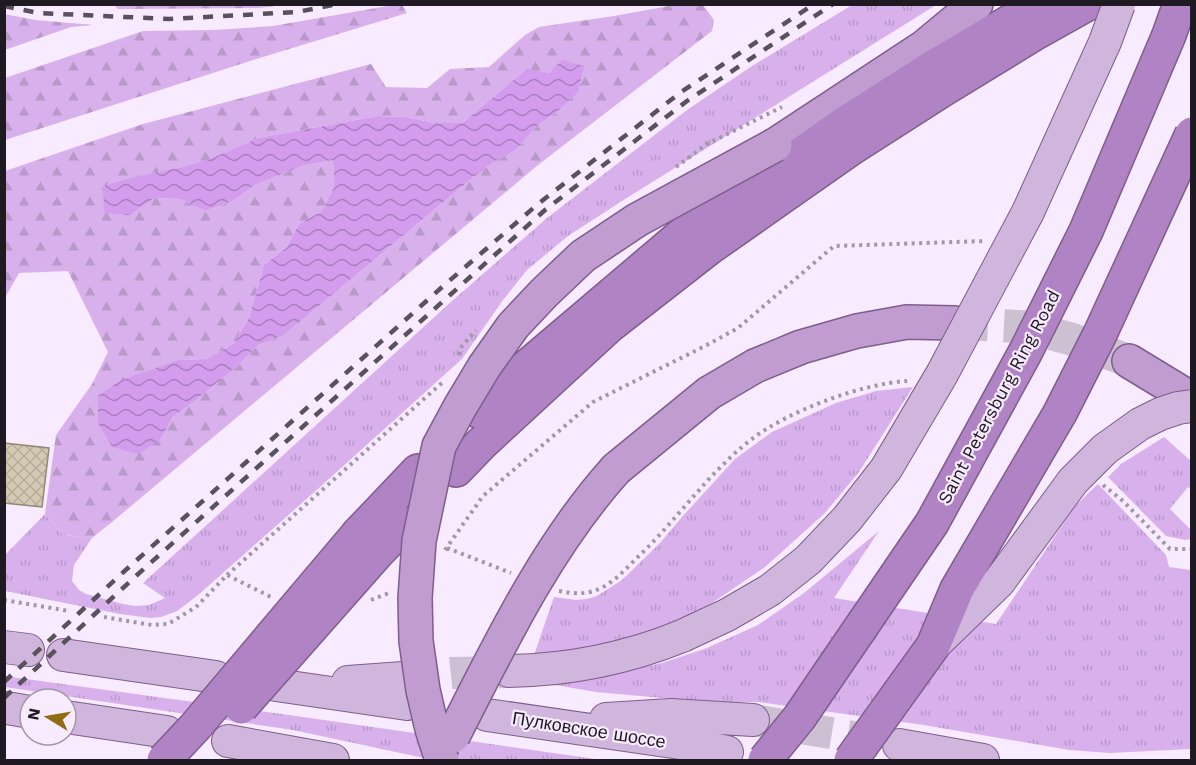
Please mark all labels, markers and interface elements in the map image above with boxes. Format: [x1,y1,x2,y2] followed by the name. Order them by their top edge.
[933,286,1064,507] street label: Saint Petersburg Ring Road
[18,687,78,747] north arrow
[23,707,44,722] text: N
[511,707,667,752] street label: Пулковское шоссе

